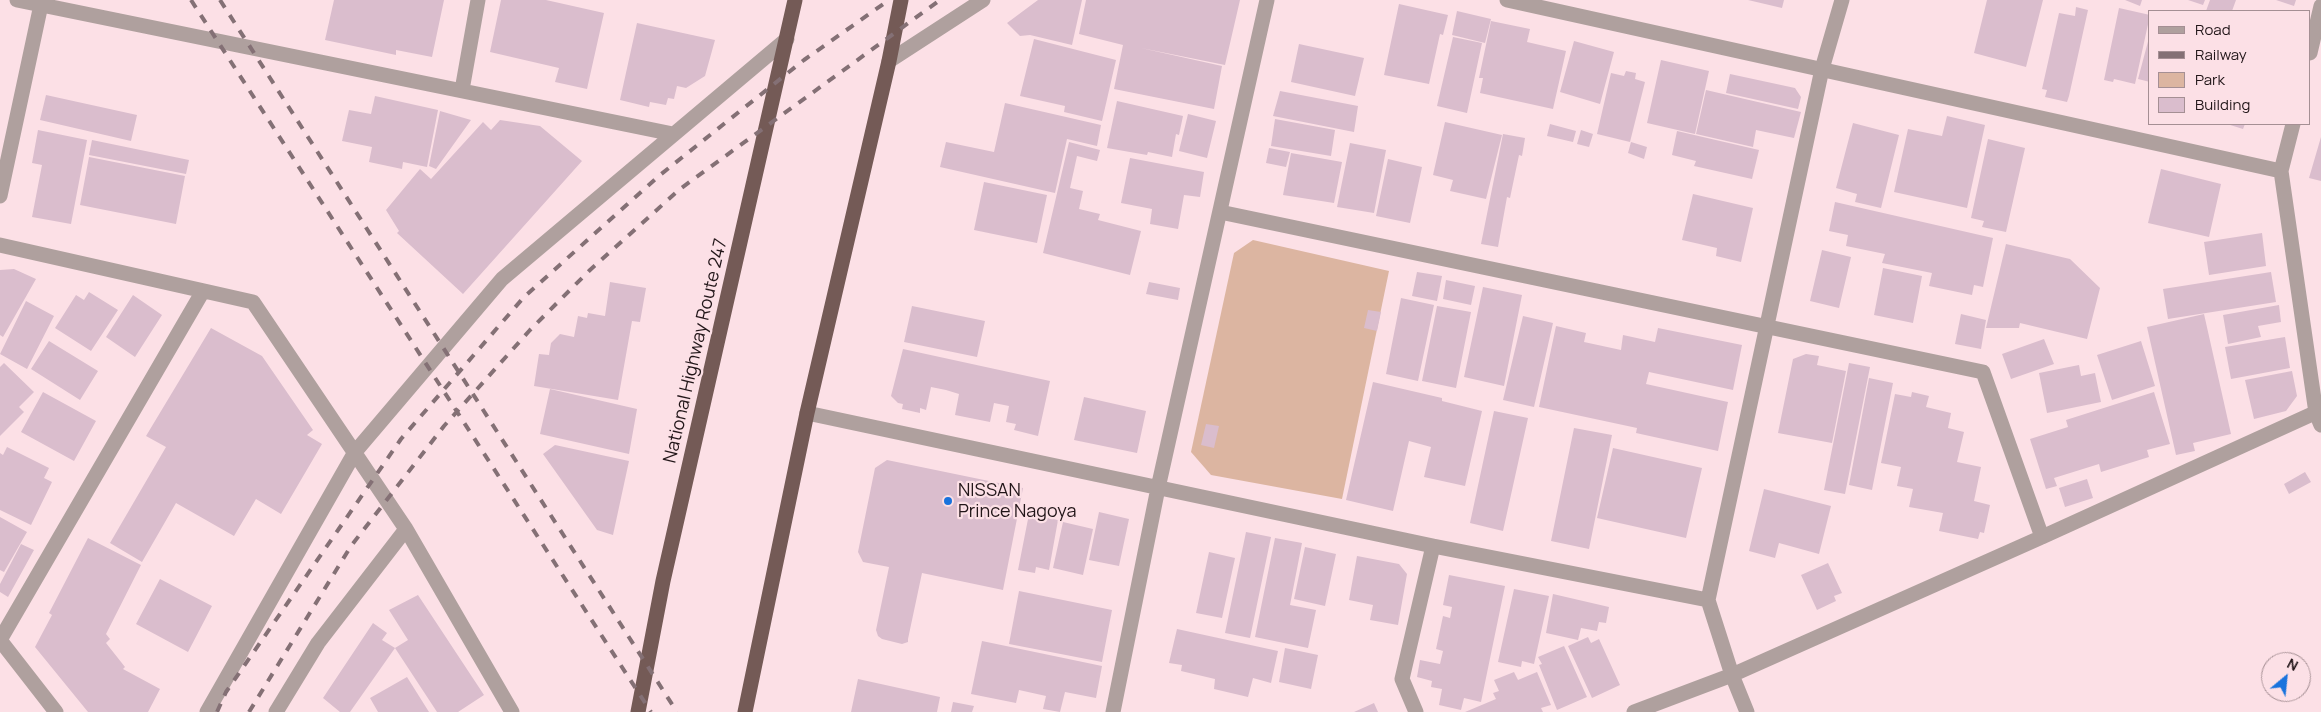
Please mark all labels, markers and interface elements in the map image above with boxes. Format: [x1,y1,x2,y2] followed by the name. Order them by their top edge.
[2148,10,2311,125] legend
[2195,19,2231,40] text: Road
[2195,44,2247,65] text: Railway
[2195,69,2225,90] text: Park
[2195,94,2250,115] text: Building
[660,237,732,465] street label: National Highway Route 247
[958,480,1076,522] place label: NISSAN Prince Nagoya
[942,495,954,507] marker: NISSAN Prince Nagoya
[2261,652,2311,702] north arrow
[2284,653,2302,675] text: N

